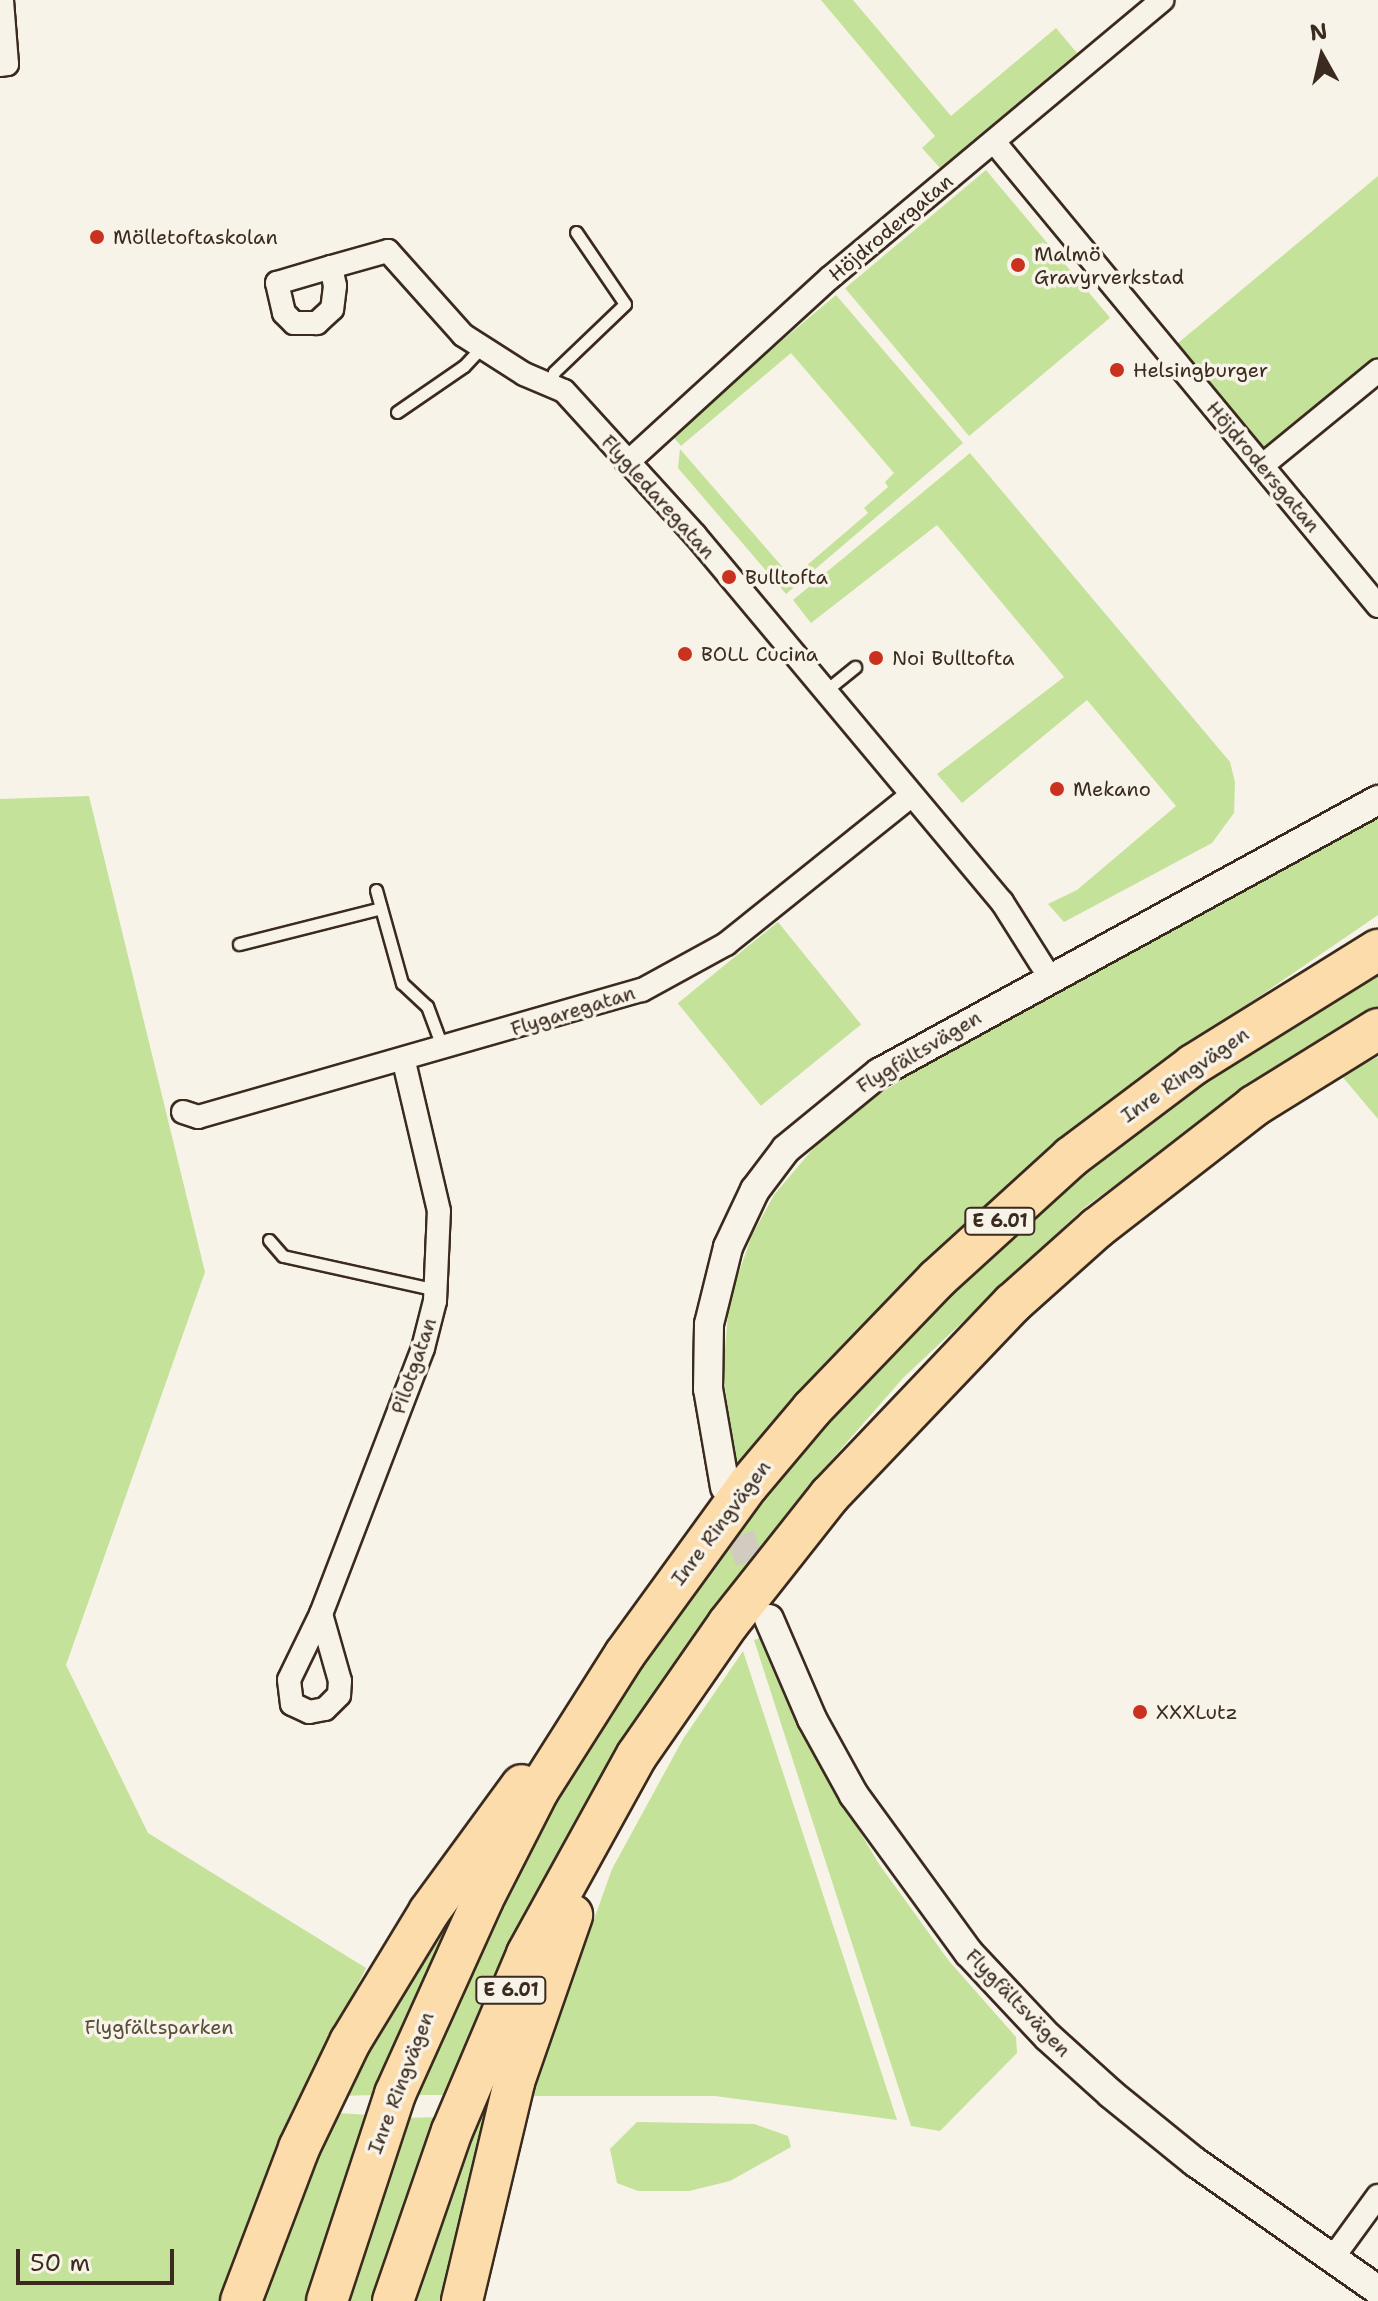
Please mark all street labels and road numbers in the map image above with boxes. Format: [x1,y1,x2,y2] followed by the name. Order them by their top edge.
[824,169,958,287] street label: Höjdrodergatan
[1201,397,1325,537] street label: Höjdrodersgatan
[596,430,720,564] street label: Flygledaregatan
[508,981,638,1041] street label: Flygaregatan
[852,1005,986,1099] street label: Flygfältsvägen
[1117,1022,1253,1128] street label: Inre Ringvägen
[964,1207,1036,1235] road number: E 6.01
[386,1315,442,1417] street label: Pilotgatan
[666,1456,776,1590] street label: Inre Ringvägen
[960,1944,1076,2062] street label: Flygfältsvägen
[475,1976,547,2004] road number: E 6.01
[363,2009,439,2157] street label: Inre Ringvägen

